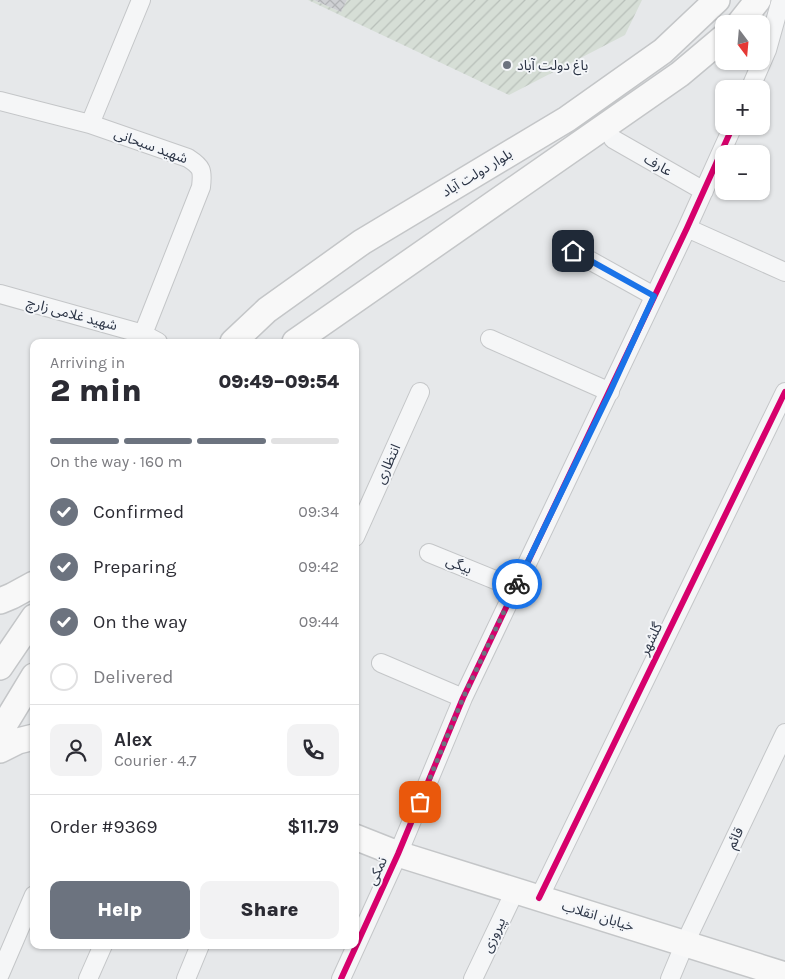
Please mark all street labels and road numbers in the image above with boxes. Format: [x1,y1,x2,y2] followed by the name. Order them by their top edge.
[112,125,190,167] street label: شهید سبحانی
[439,145,516,201] street label: بلوار دولت آباد
[641,150,675,180] street label: عارف
[24,294,119,336] street label: شهید غلامی زارچ
[372,441,404,487] street label: انتظاری
[444,552,475,578] street label: بیگی
[635,620,666,659] street label: گلشهر
[723,824,749,852] street label: قائم
[363,854,391,888] street label: نمکی
[560,897,636,935] street label: خیابان انقلاب
[478,915,511,956] street label: پیروزی

